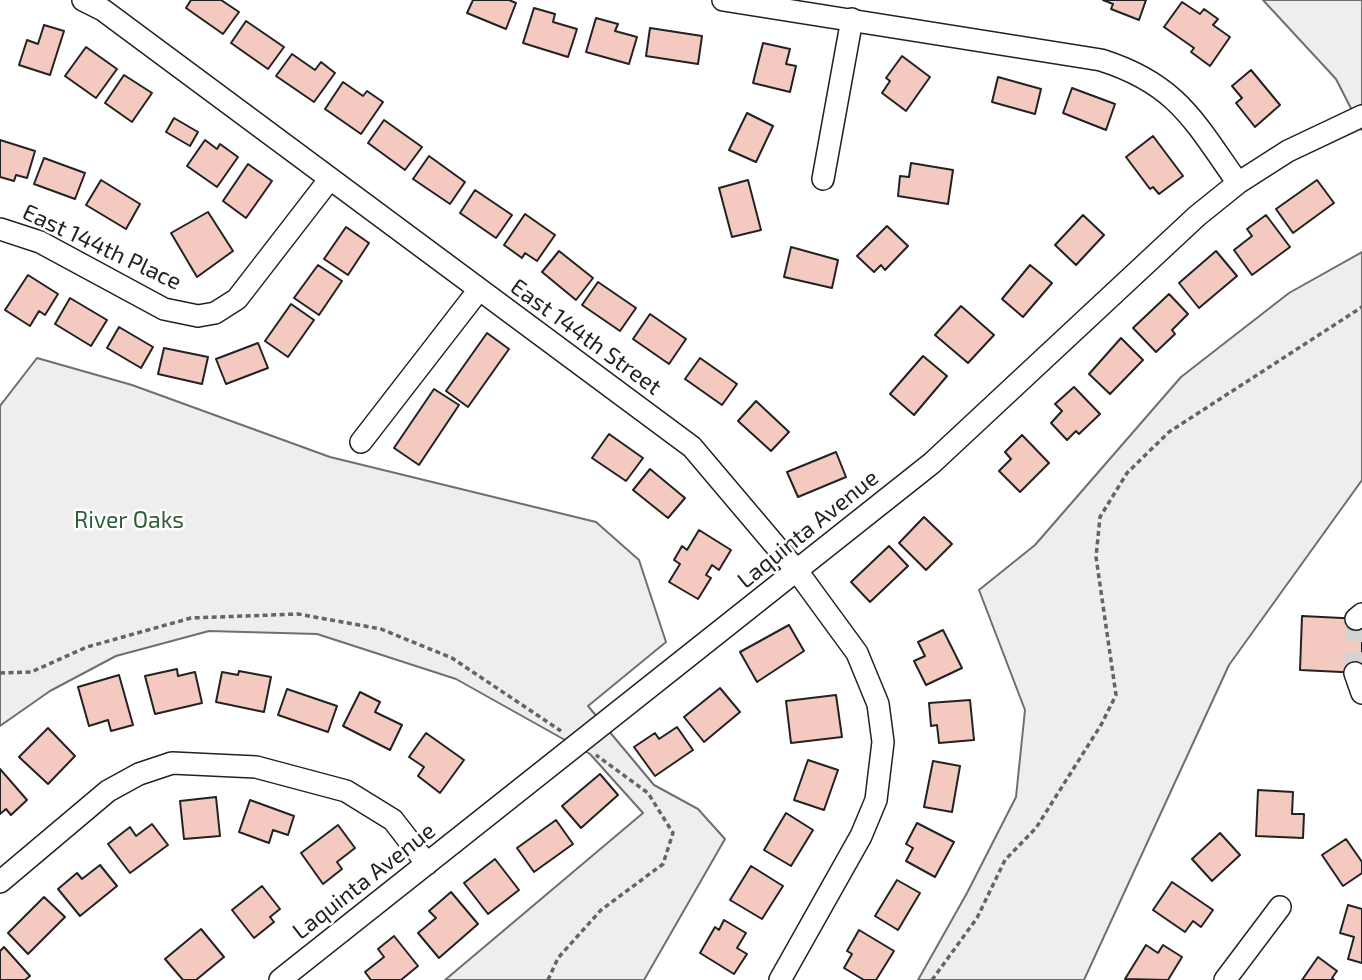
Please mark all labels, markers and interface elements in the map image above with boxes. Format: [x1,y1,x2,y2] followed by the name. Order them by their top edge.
[18,198,186,296] street label: East 144th Place
[505,273,667,401] street label: East 144th Street
[732,464,884,594] street label: Laquinta Avenue
[74,506,184,534] park label: River Oaks
[287,817,441,945] street label: Laquinta Avenue

